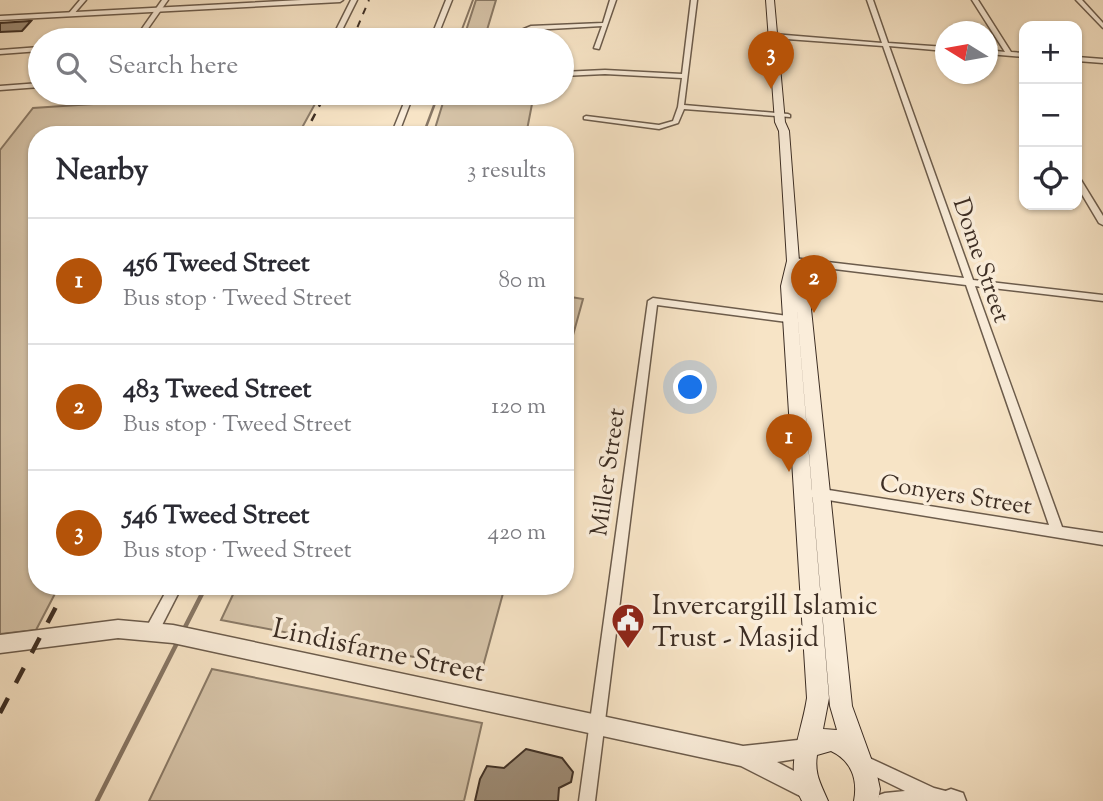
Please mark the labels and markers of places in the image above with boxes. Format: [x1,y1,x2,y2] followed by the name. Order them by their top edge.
[748,31,794,89] pin: 3
[791,255,837,313] pin: 2
[766,414,812,472] pin: 1
[652,587,878,659] place label: Invercargill Islamic Trust - Masjid
[609,601,647,650] public building icon: Invercargill Islamic Trust - Masjid

